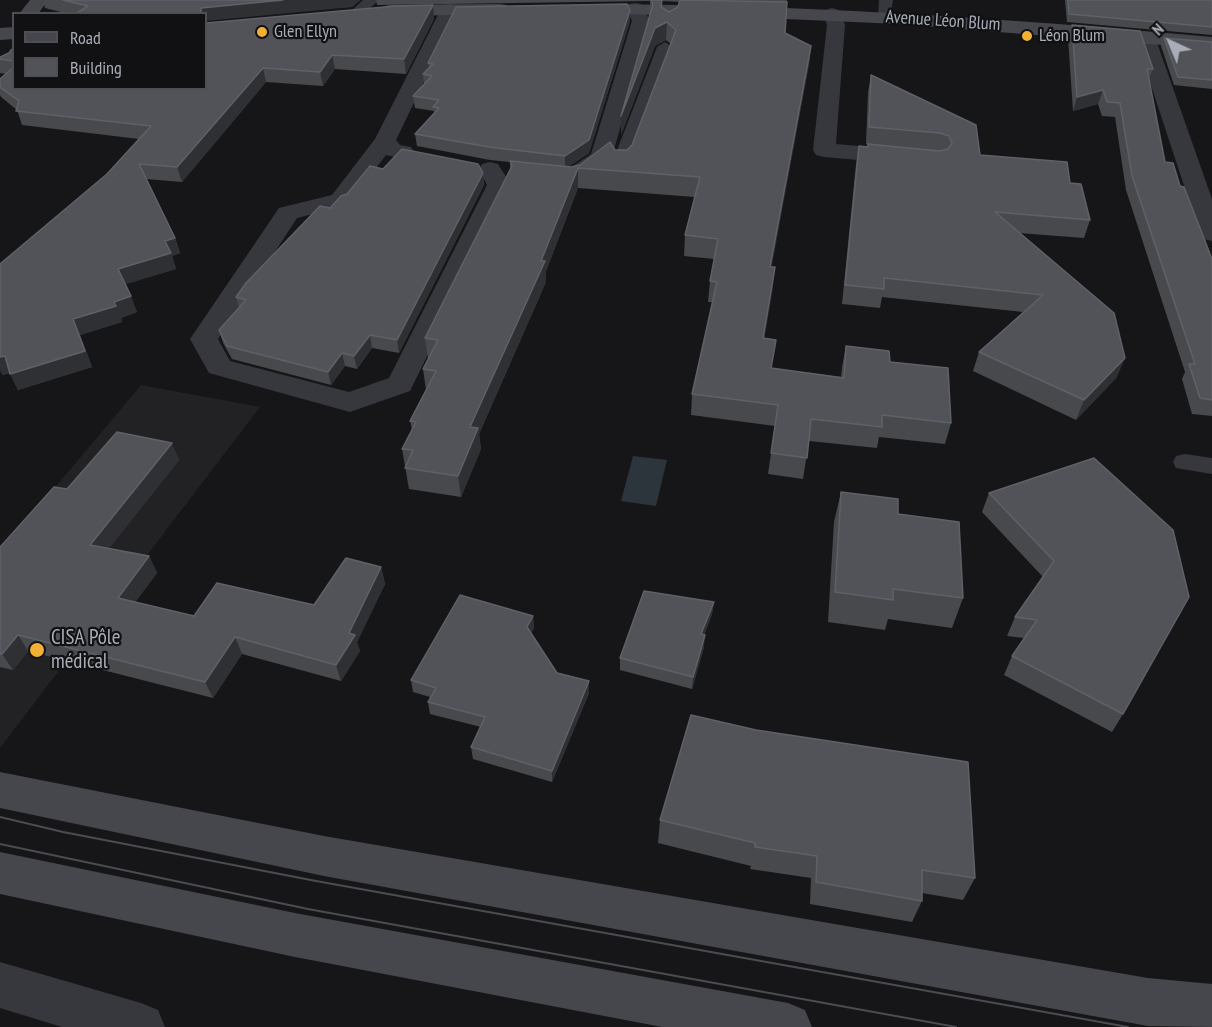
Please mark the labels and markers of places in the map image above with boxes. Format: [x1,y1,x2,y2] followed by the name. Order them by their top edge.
[274,21,337,43] place label: Glen Ellyn
[255,25,269,39] marker: Glen Ellyn
[1039,25,1105,47] place label: Léon Blum
[1020,29,1034,43] marker: Léon Blum
[51,625,120,675] place label: CISA Pôle médical
[28,641,46,659] marker: CISA Pôle médical

